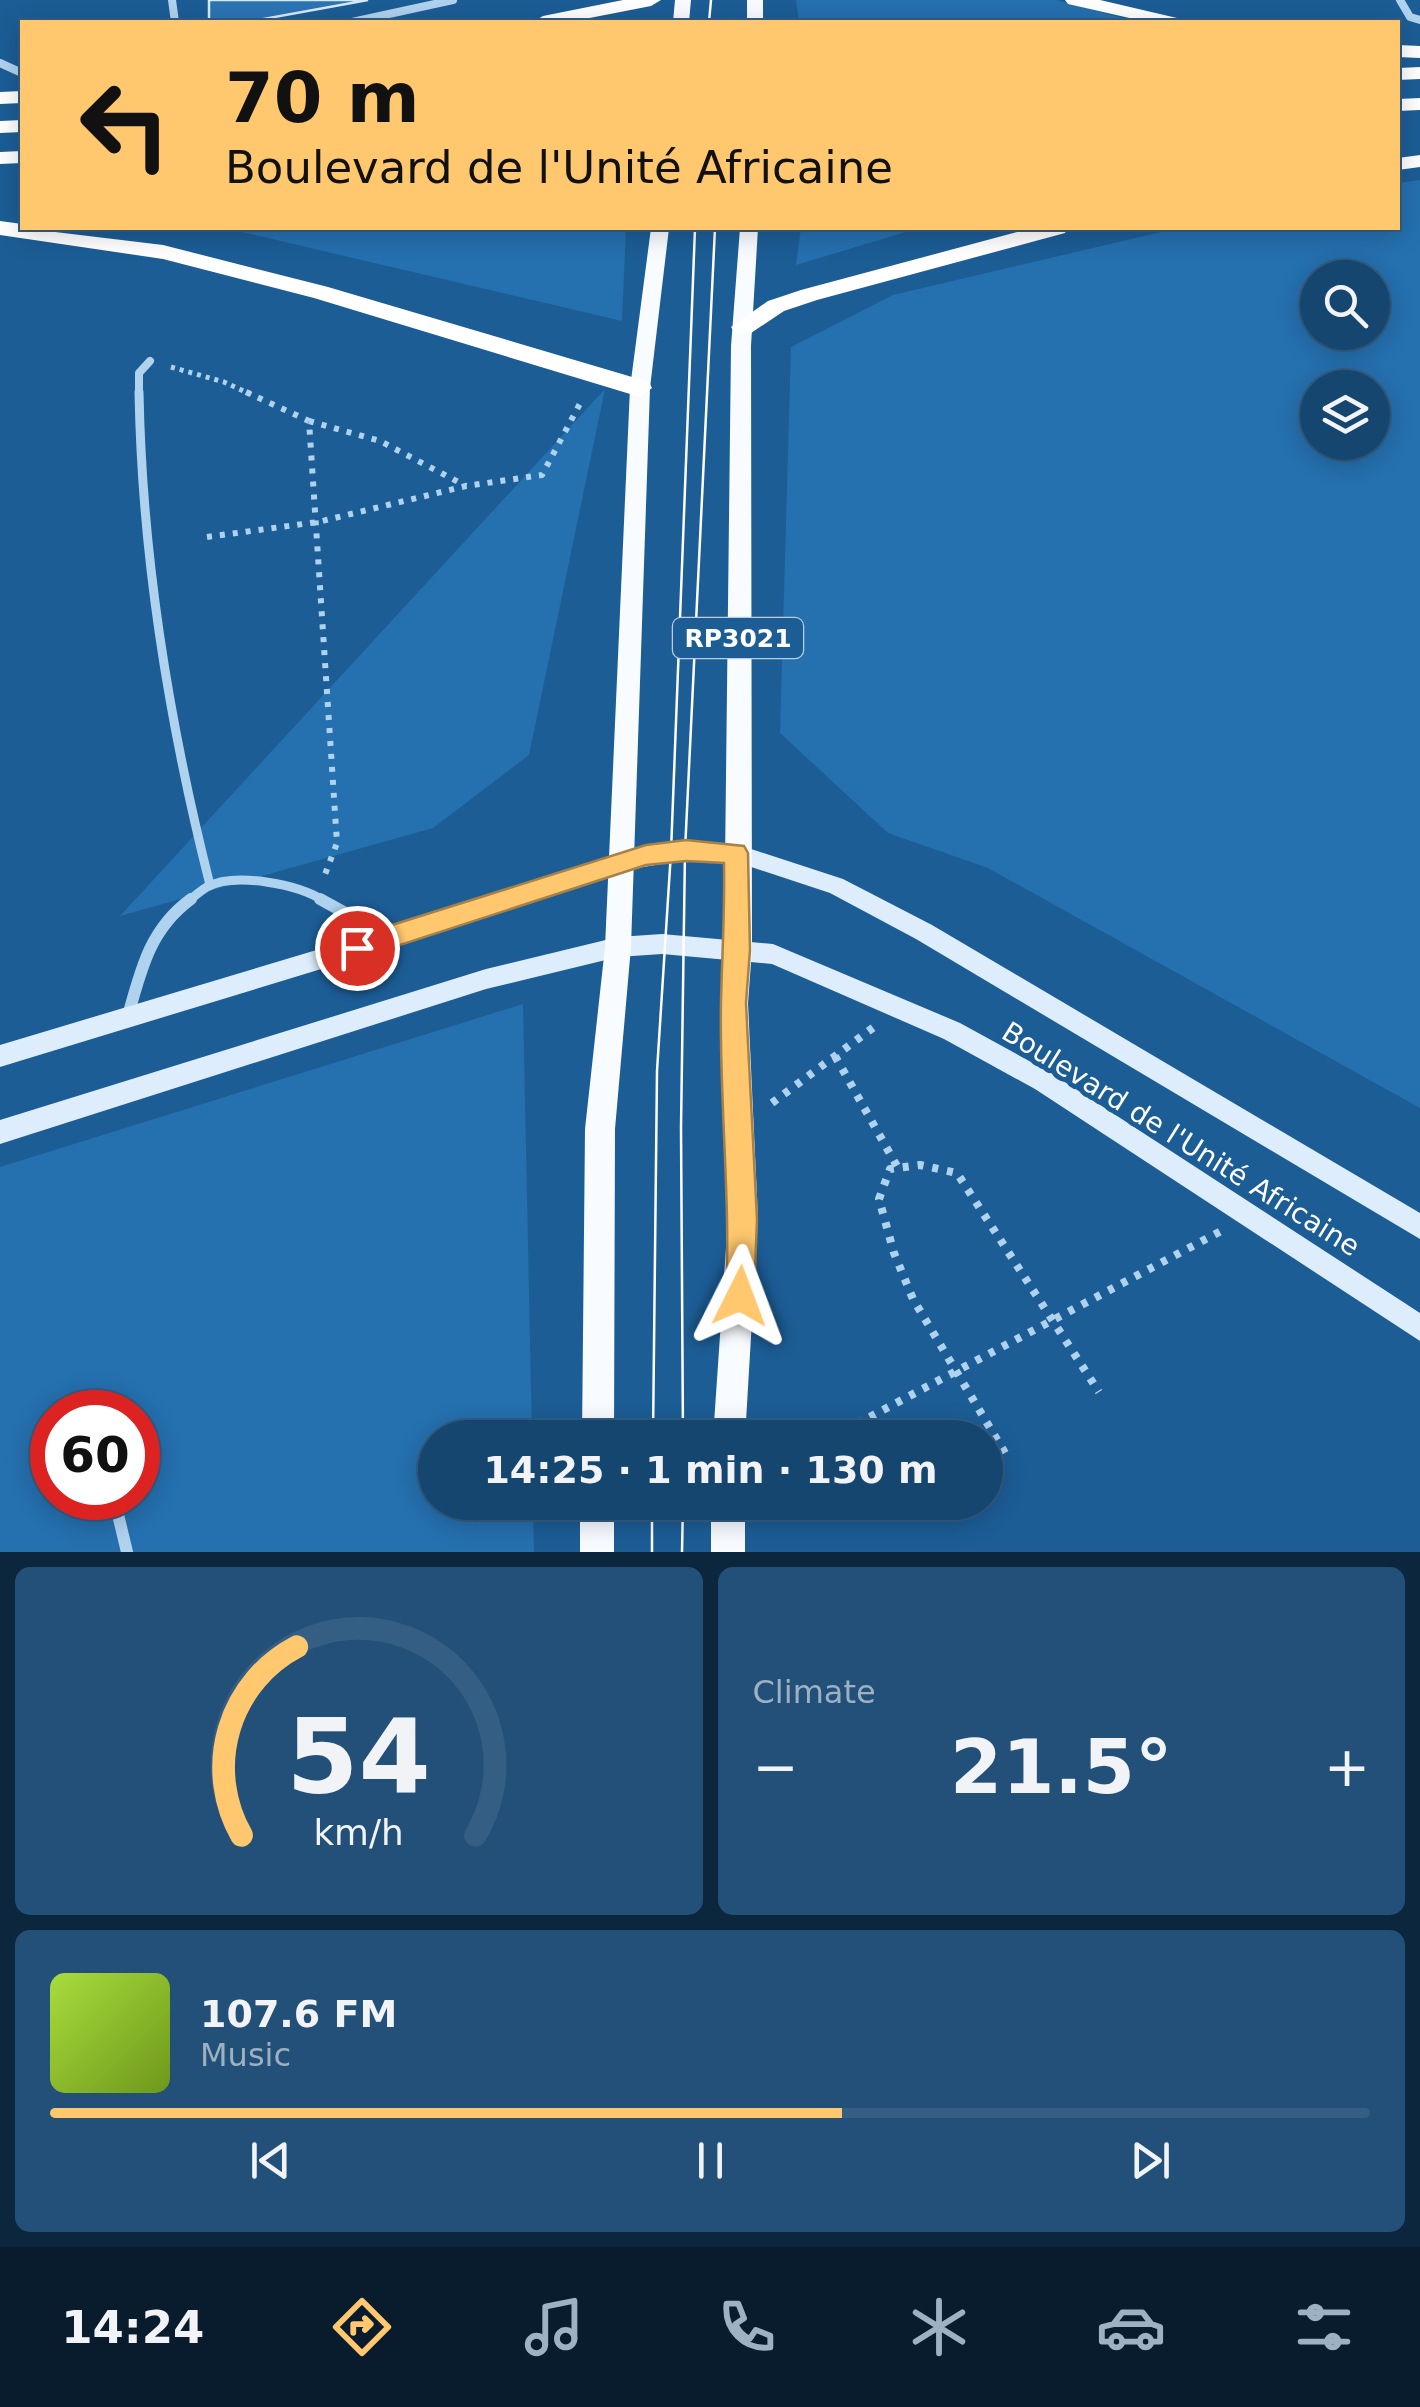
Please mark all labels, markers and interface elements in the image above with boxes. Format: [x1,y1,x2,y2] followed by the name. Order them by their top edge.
[225,57,420,139] text: 70 m
[60,60,190,190] icon: left
[225,141,893,194] text: Boulevard de l'Unité Africaine
[1300,260,1390,460] map controls
[1300,260,1390,350] button: search
[1300,370,1390,460] button: layers
[673,618,803,658] road number: RP3021
[315,906,400,991] pin
[330,921,385,976] icon: arrive
[996,1015,1366,1263] street label: Boulevard de l'Unité Africaine
[688,1244,792,1348] position arrow
[30,1390,160,1520] speed limit sign: 60
[483,1448,938,1492] text: 14:25 · 1 min · 130 m
[753,1673,876,1711] text: Climate
[286,1696,431,1818] text: 54
[950,1723,1173,1811] text: 21.5°
[753,1735,799,1799] text: −
[1324,1735,1370,1799] text: +
[314,1812,404,1853] text: km/h
[200,1992,397,2036] text: 107.6 FM
[200,2036,291,2074] text: Music
[243,2133,298,2188] icon: previous
[683,2133,738,2188] icon: pause
[1123,2133,1178,2188] icon: next
[327,2292,397,2362] icon: directions
[519,2292,589,2362] icon: music
[712,2292,782,2362] icon: phone
[904,2292,974,2362] icon: climate
[1096,2292,1166,2362] icon: car
[1289,2292,1359,2362] icon: filters
[61,2301,204,2354] text: 14:24

